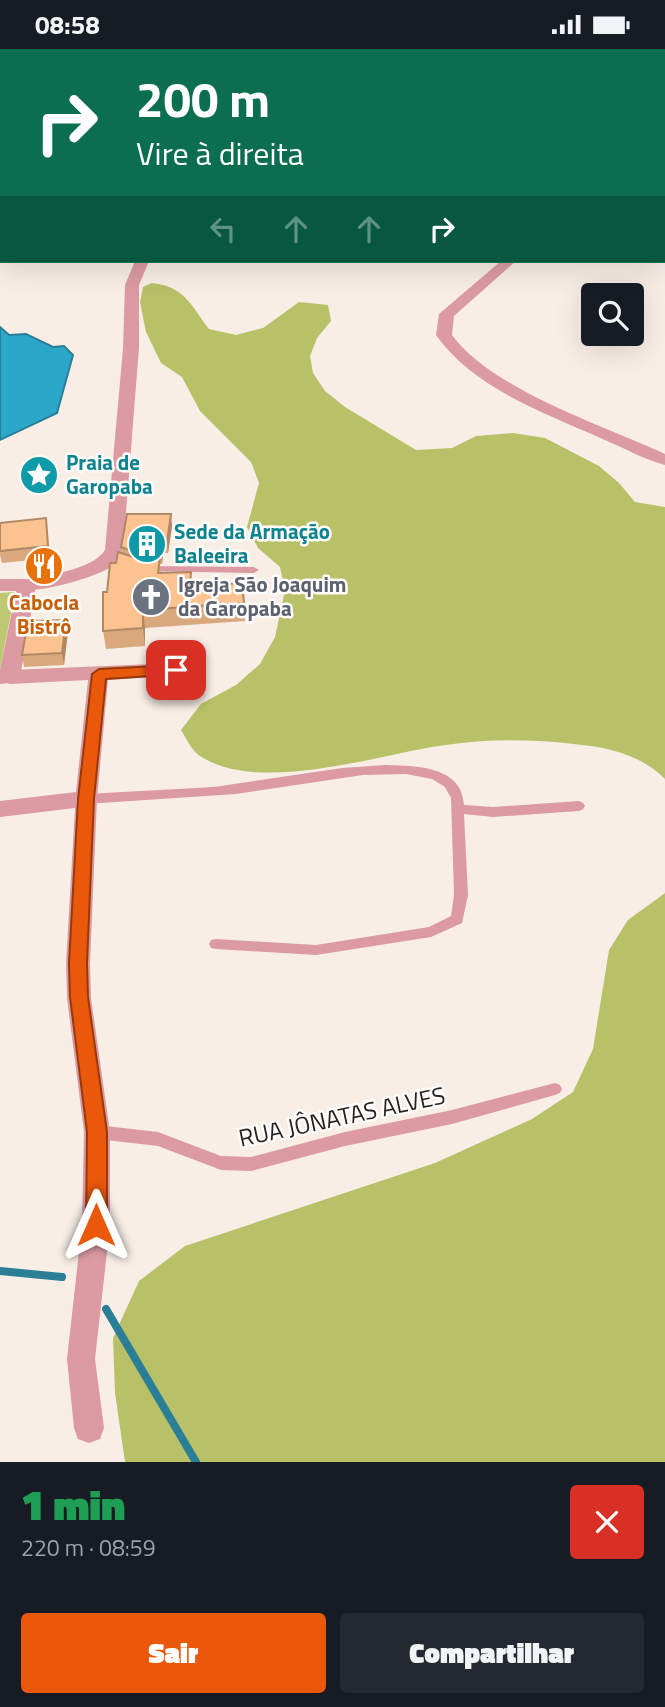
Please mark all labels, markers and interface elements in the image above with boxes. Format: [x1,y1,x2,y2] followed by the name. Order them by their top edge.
[35,5,100,44] text: 08:58
[136,61,270,136] text: 200 m
[21,77,112,168] icon: right
[136,129,304,177] text: Vire à direita
[204,210,242,248] icon: left
[277,210,315,248] icon: ahead
[350,210,388,248] icon: ahead
[423,210,461,248] icon: right
[581,283,644,346] map controls
[581,283,644,346] button: search
[66,446,153,502] place label: Praia de Garopaba
[18,454,60,496] place icon: Praia de Garopaba
[174,515,330,571] place label: Sede da Armação Baleeira
[126,523,168,565] building icon: Sede da Armação Baleeira
[23,545,65,587] restaurant icon: Cabocla Bistrô
[178,568,346,624] place label: Igreja São Joaquim da Garopaba
[130,576,172,618] church icon: Igreja São Joaquim da Garopaba
[9,586,80,642] place label: Cabocla Bistrô
[146,640,206,700] pin
[157,651,195,689] icon: arrive
[235,1077,448,1155] street label: RUA JÔNATAS ALVES
[59,1188,133,1262] position arrow
[21,1472,125,1536] text: 1 min
[570,1485,644,1559] button: close
[21,1530,156,1565] text: 220 m · 08:59
[21,1613,326,1693] button: Sair
[340,1613,644,1693] button: Compartilhar

